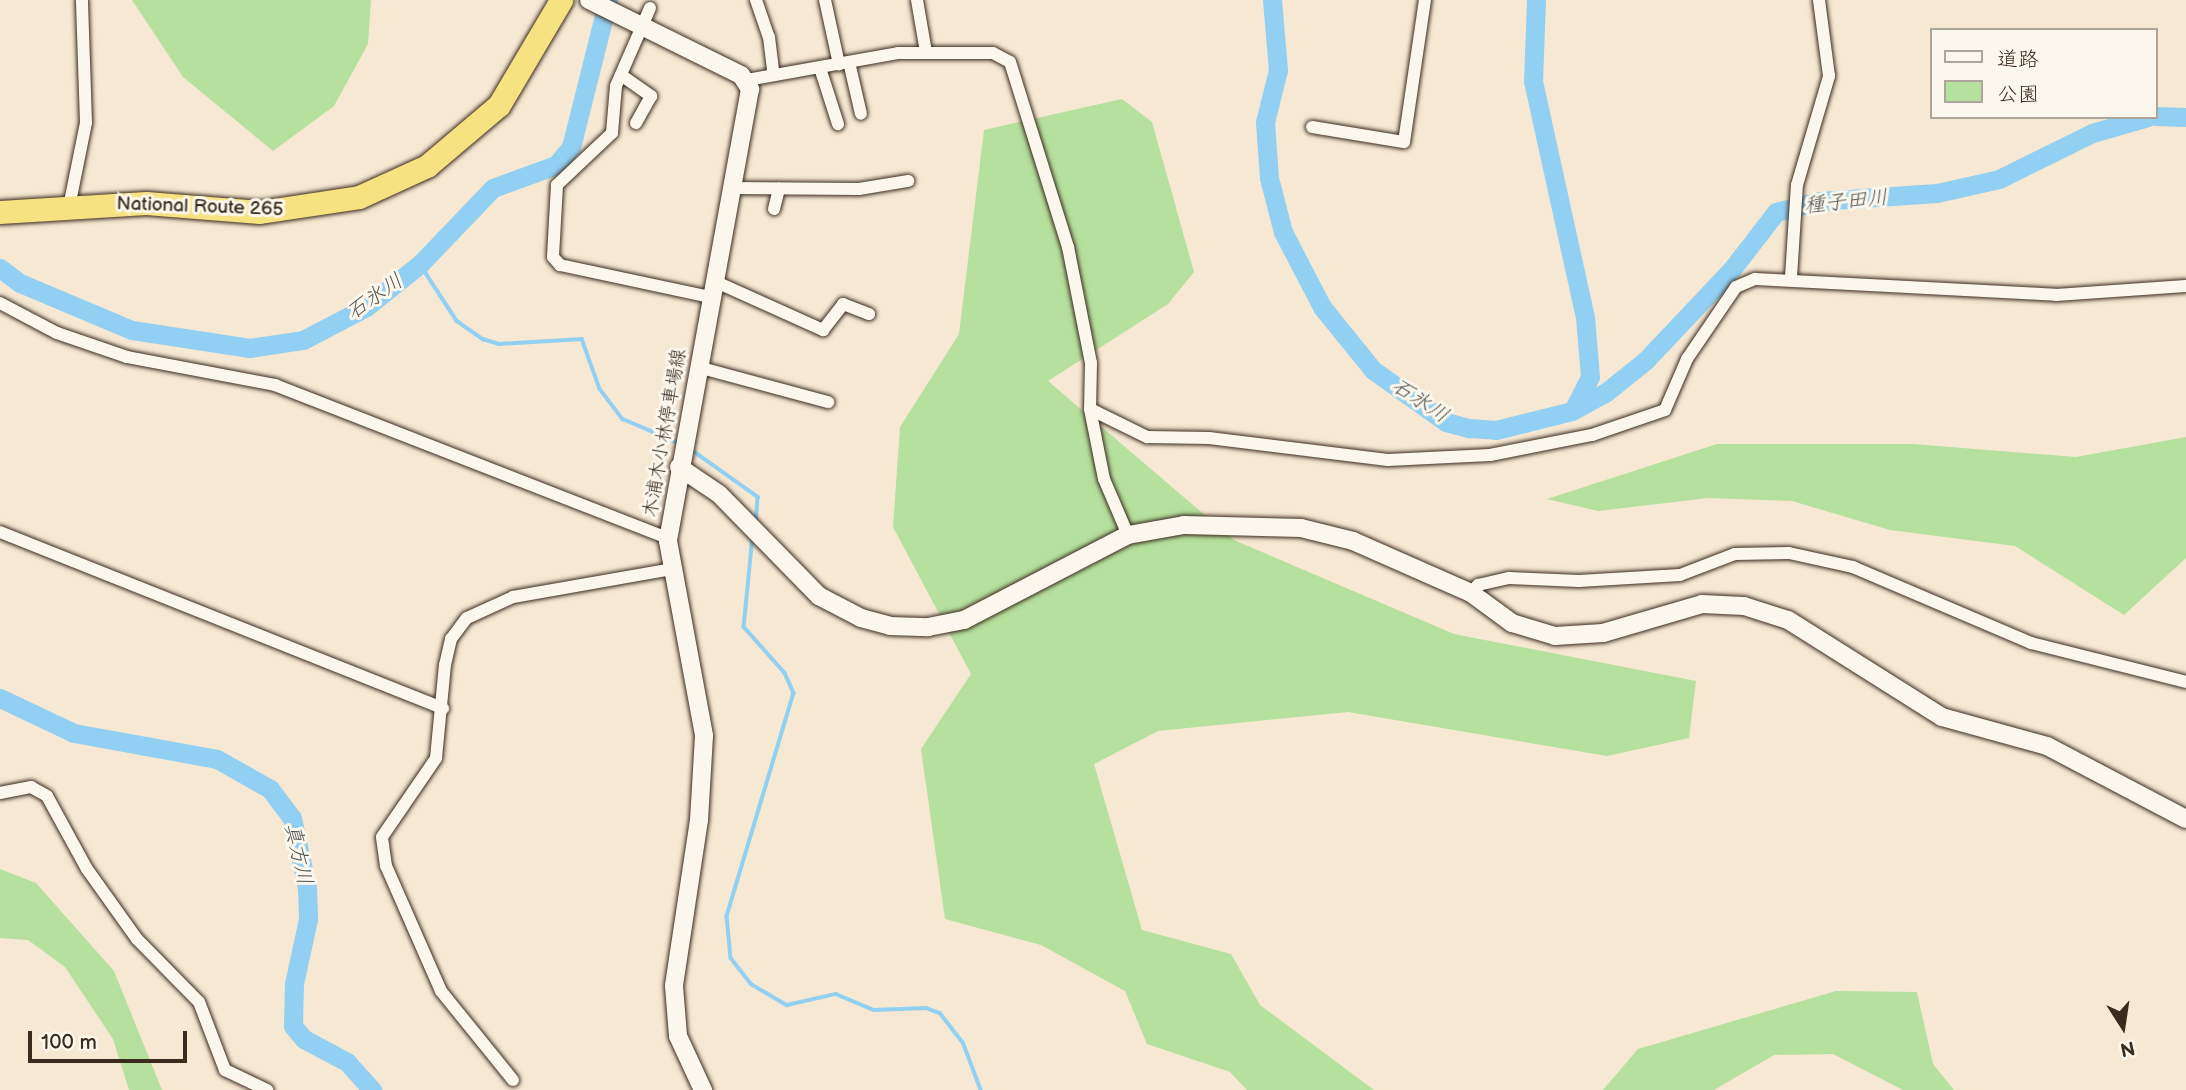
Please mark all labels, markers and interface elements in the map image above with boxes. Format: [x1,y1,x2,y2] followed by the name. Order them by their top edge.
[1930,28,2158,119] legend
[1997,47,2039,72] text: 道路
[1997,82,2039,107] text: 公園
[1803,185,1889,219] water label: 種子田川
[116,193,284,221] street label: National Route 265
[342,269,408,325] water label: 石氷川
[639,347,691,519] street label: 木浦木小林停車場線
[1387,373,1453,429] water label: 石氷川
[279,820,317,888] water label: 真方川
[2088,992,2158,1062] north arrow
[32,1016,191,1060] scale bar
[41,1030,97,1055] text: 100 m
[2118,1035,2137,1061] text: N

